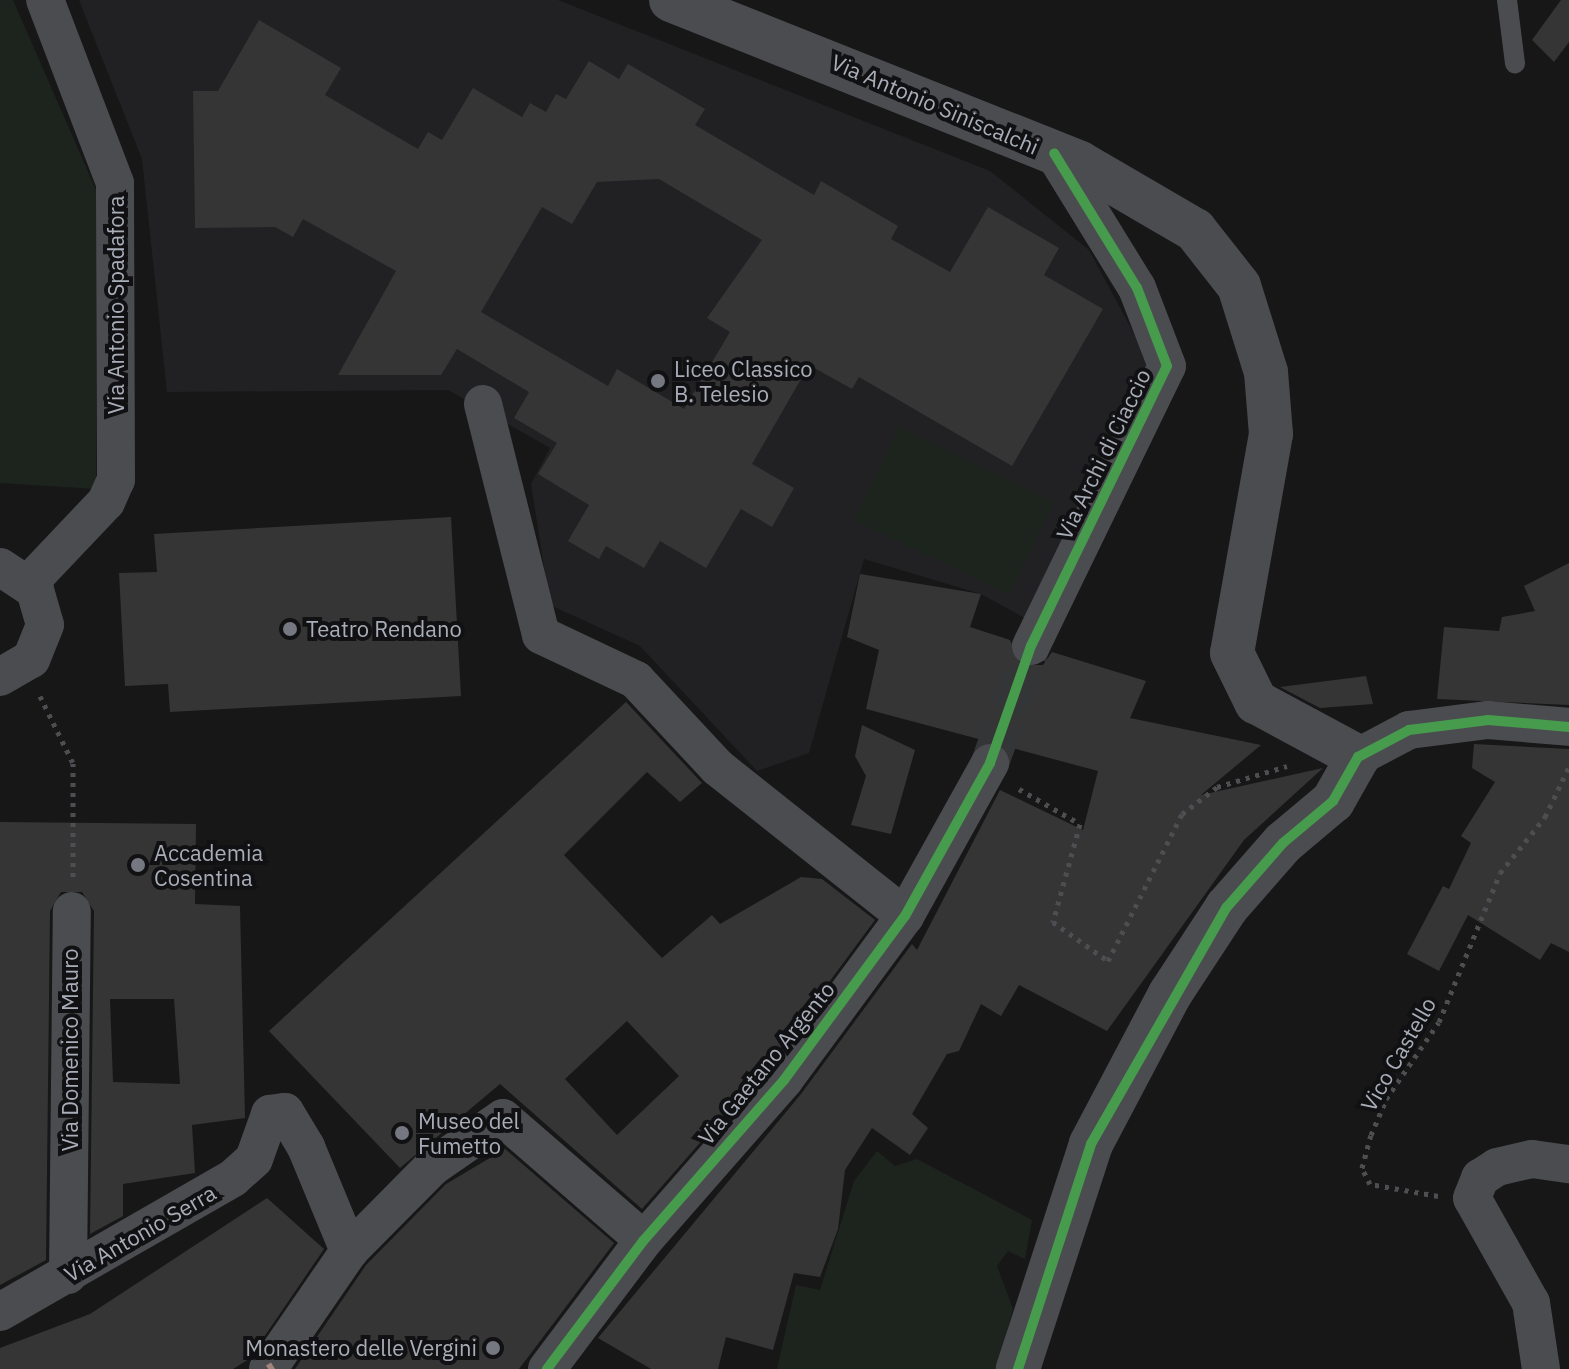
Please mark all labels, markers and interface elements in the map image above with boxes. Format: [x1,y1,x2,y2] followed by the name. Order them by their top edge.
[827,48,1043,160] street label: Via Antonio Siniscalchi
[103,196,129,414] street label: Via Antonio Spadafora
[674,355,812,406] place label: Liceo Classico B. Telesio
[1050,364,1156,544] street label: Via Archi di Ciaccio
[649,372,667,390] marker: Liceo Classico B. Telesio
[306,616,462,642] place label: Teatro Rendano
[281,620,299,638] marker: Teatro Rendano
[154,839,263,890] place label: Accademia Cosentina
[129,856,147,874] marker: Accademia Cosentina
[57,948,83,1152] street label: Via Domenico Mauro
[692,976,840,1150] street label: Via Gaetano Argento
[1355,992,1441,1116] street label: Vico Castello
[418,1107,519,1158] place label: Museo del Fumetto
[393,1124,411,1142] marker: Museo del Fumetto
[60,1179,220,1287] street label: Via Antonio Serra
[245,1335,477,1361] place label: Monastero delle Vergini
[484,1339,502,1357] marker: Monastero delle Vergini

